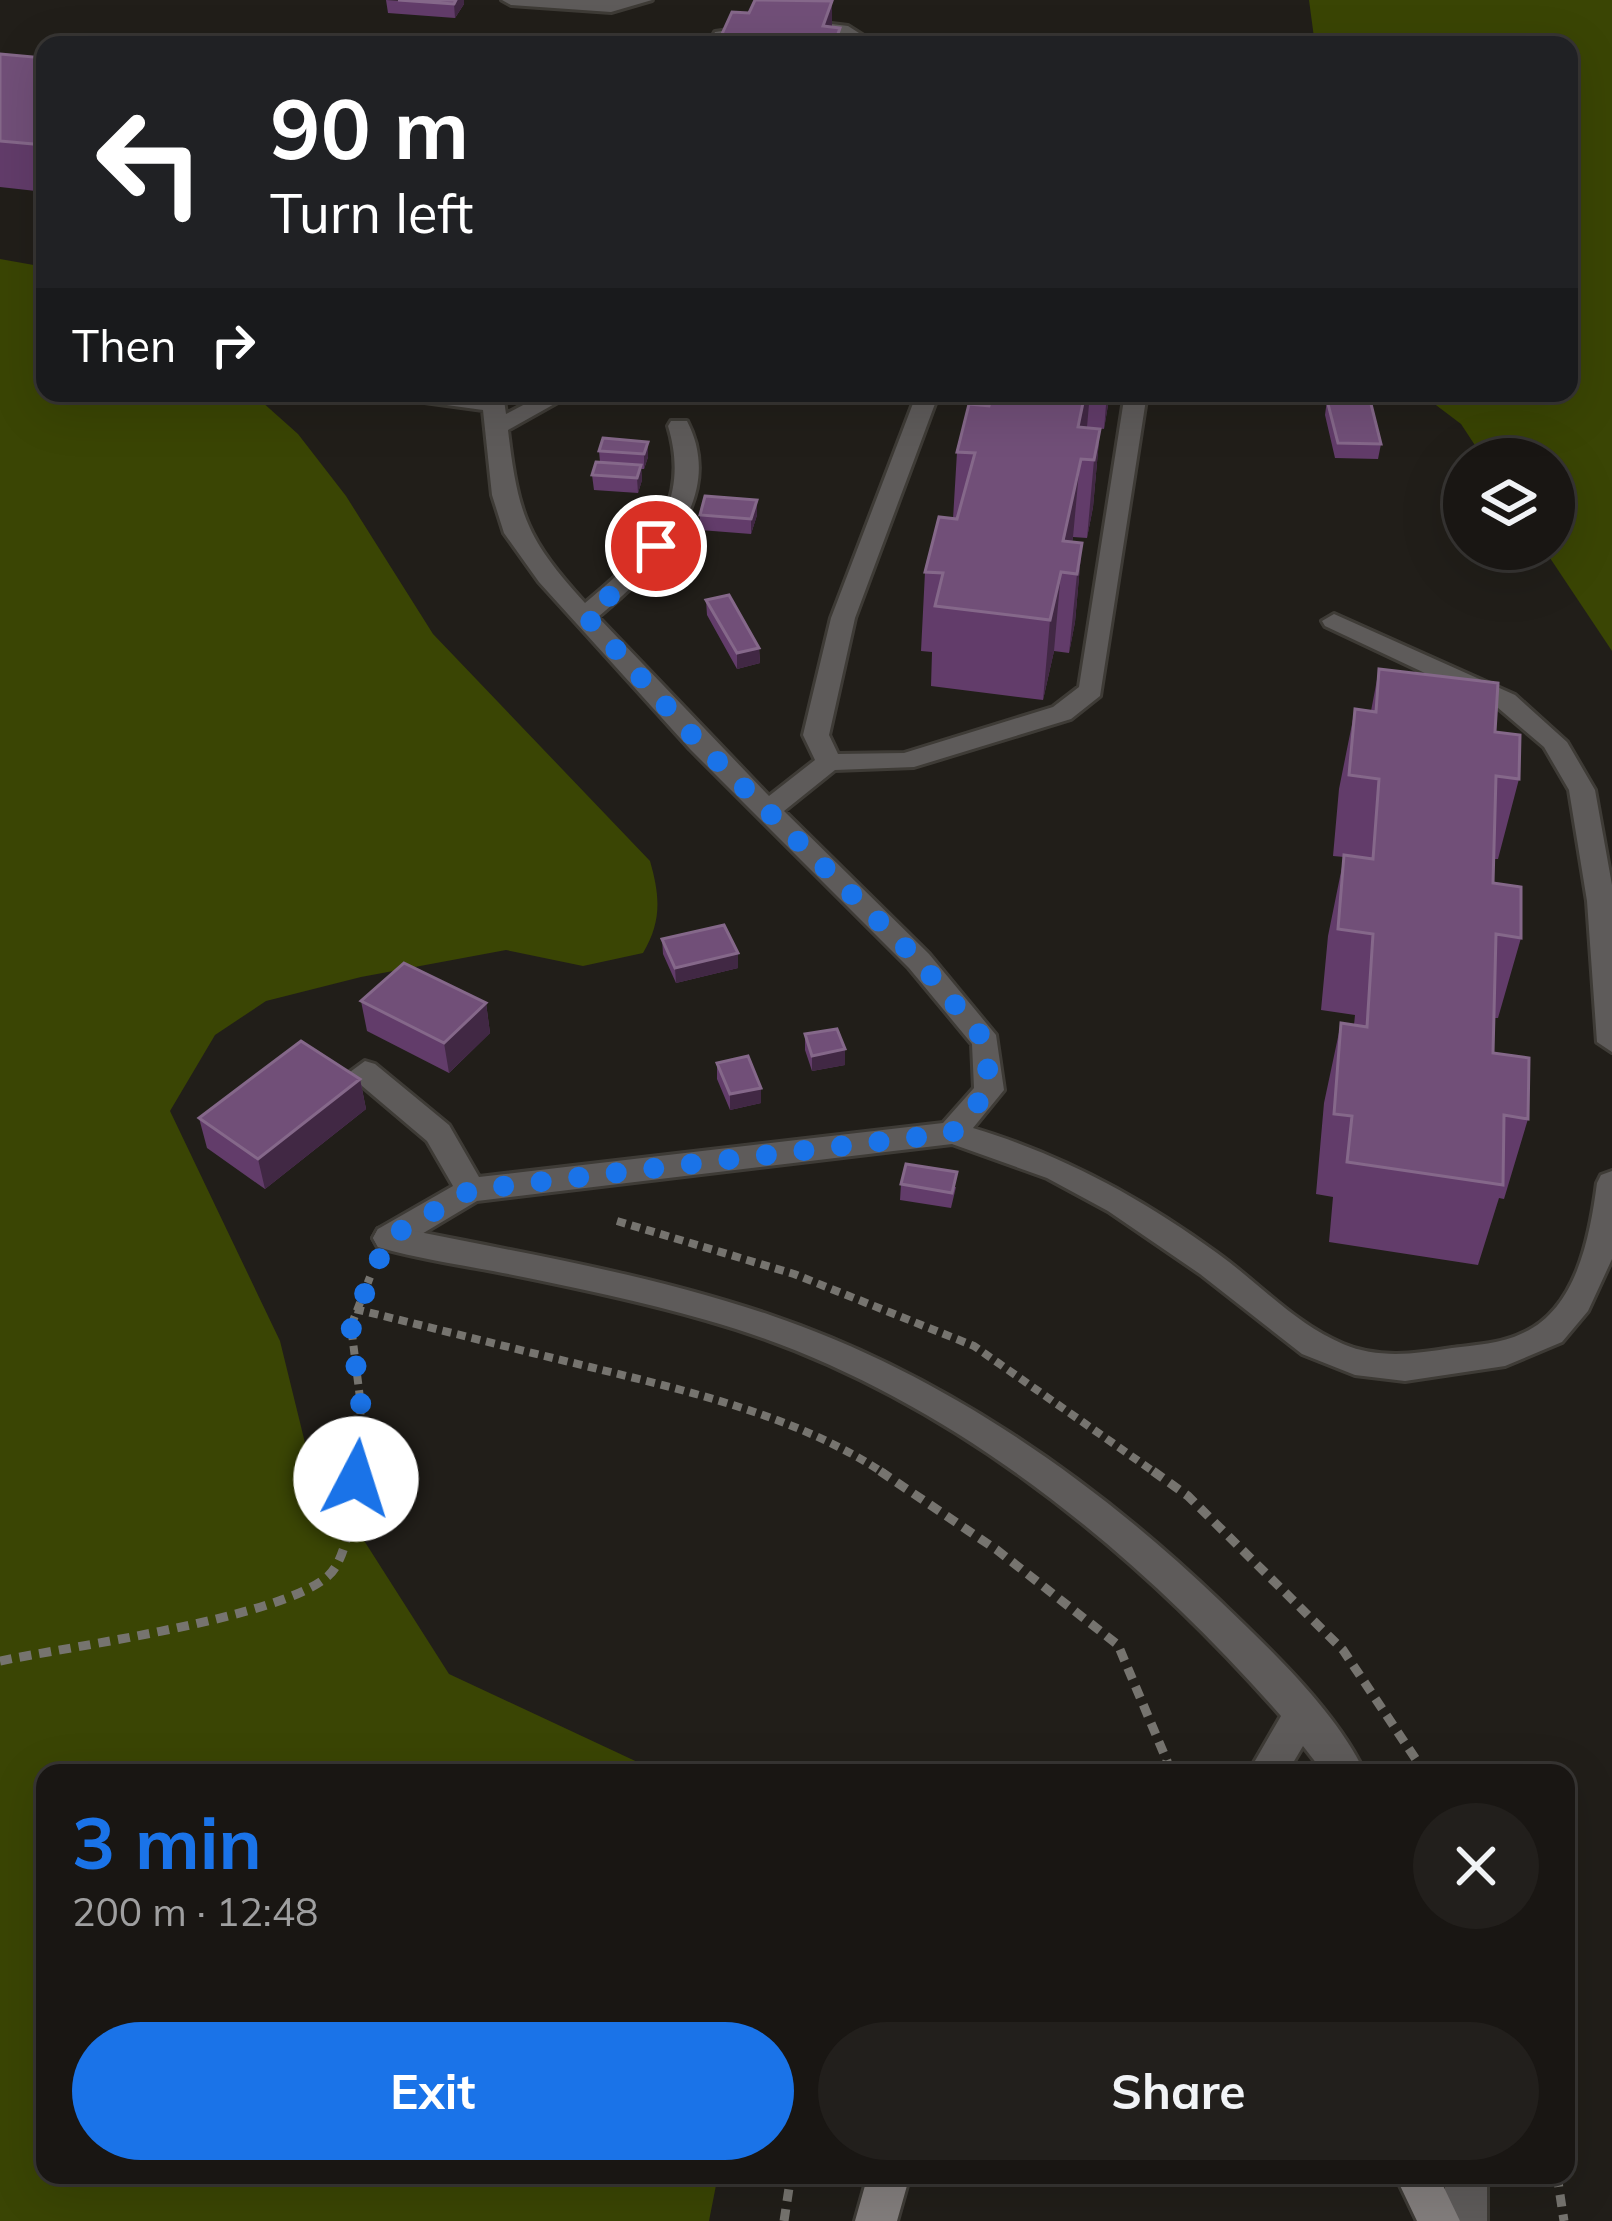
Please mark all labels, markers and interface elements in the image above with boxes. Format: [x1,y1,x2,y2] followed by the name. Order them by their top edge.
[270,75,469,180] text: 90 m
[72,84,228,240] icon: left
[270,179,473,247] text: Turn left
[200,312,266,378] icon: right
[72,317,176,373] text: Then
[1443,438,1575,570] map controls
[1443,438,1575,570] button: layers
[605,495,707,597] pin
[623,513,689,579] icon: arrive
[293,1416,419,1542] position arrow
[72,1797,262,1887] text: 3 min
[1413,1803,1539,1929] button: close
[72,1887,318,1936] text: 200 m · 12:48
[72,2022,794,2160] button: Exit
[818,2022,1539,2160] button: Share

